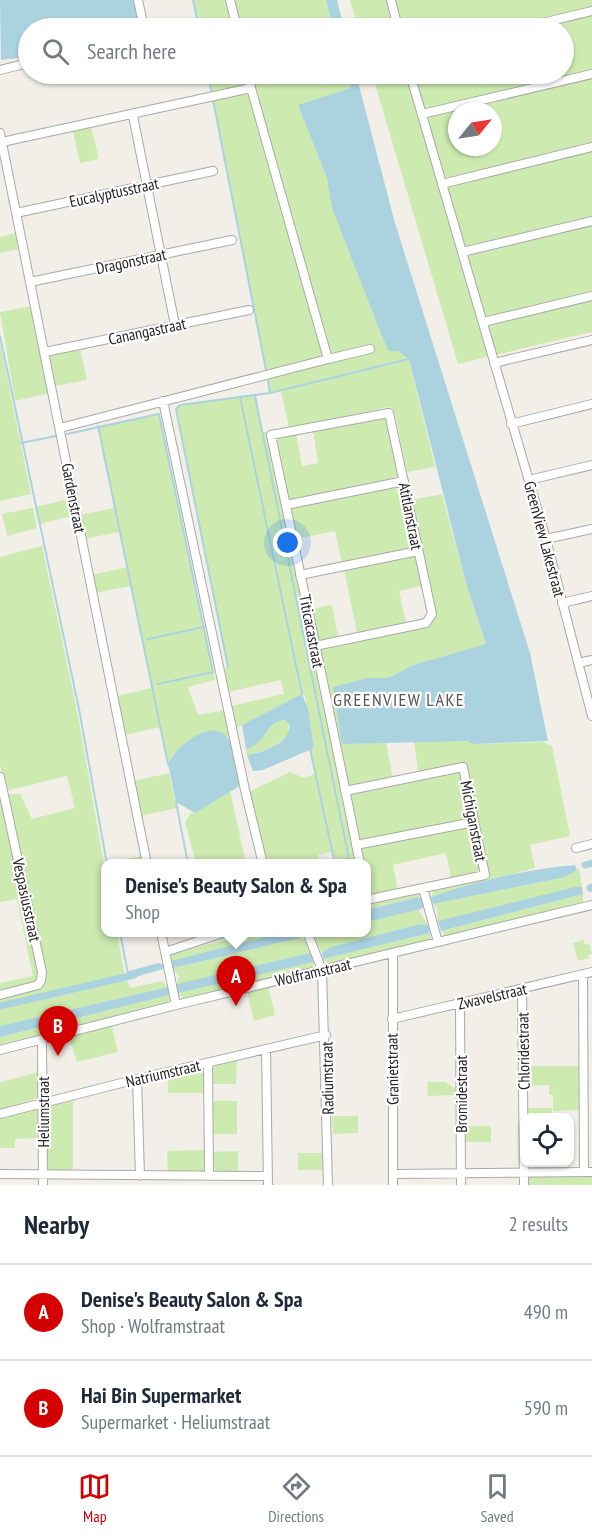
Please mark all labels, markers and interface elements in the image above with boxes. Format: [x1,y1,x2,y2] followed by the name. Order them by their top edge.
[18,18,574,84] search box
[39,35,72,68] icon: search
[87,37,176,65] text: Search here
[448,102,502,156] north arrow
[68,173,161,211] street label: Eucalyptusstraat
[94,244,169,278] street label: Dragonstraat
[106,313,188,349] street label: Canangastraat
[57,461,91,535] street label: Gardenstraat
[520,479,570,600] street label: GreenView Lakestraat
[395,481,427,552] street label: Atitlanstraat
[273,528,302,557] your location
[295,593,329,670] street label: Titicacastraat
[333,688,465,711] district label: GREENVIEW LAKE
[456,779,492,864] street label: Michiganstraat
[8,856,46,944] street label: Vespasiusstraat
[101,859,371,937] popup
[125,871,347,899] text: Denise's Beauty Salon & Spa
[125,899,160,925] text: Shop
[273,953,354,990] street label: Wolframstraat
[216,956,256,1006] pin: A
[455,978,529,1014] street label: Zwavelstraat
[38,1006,78,1056] pin: B
[512,1011,534,1090] street label: Chloridestraat
[381,1032,403,1105] street label: Granietstraat
[316,1041,338,1115] street label: Radiumstraat
[124,1055,203,1091] street label: Natriumstraat
[451,1055,471,1133] street label: Bromidestraat
[33,1076,53,1148] street label: Heliumstraat
[520,1113,574,1167] map controls
[520,1113,574,1167] button: locate
[24,1208,89,1241] text: Nearby
[509,1211,568,1237] text: 2 results
[81,1285,303,1313] text: Denise's Beauty Salon & Spa
[38,1299,49,1325] text: A
[524,1299,568,1325] text: 490 m
[81,1313,225,1339] text: Shop · Wolframstraat
[81,1381,241,1409] text: Hai Bin Supermarket
[39,1395,48,1421] text: B
[524,1395,568,1421] text: 590 m
[81,1409,270,1435] text: Supermarket · Heliumstraat
[78,1470,111,1526] tab: Map
[268,1470,324,1526] tab: Directions
[481,1470,514,1526] tab: Saved

